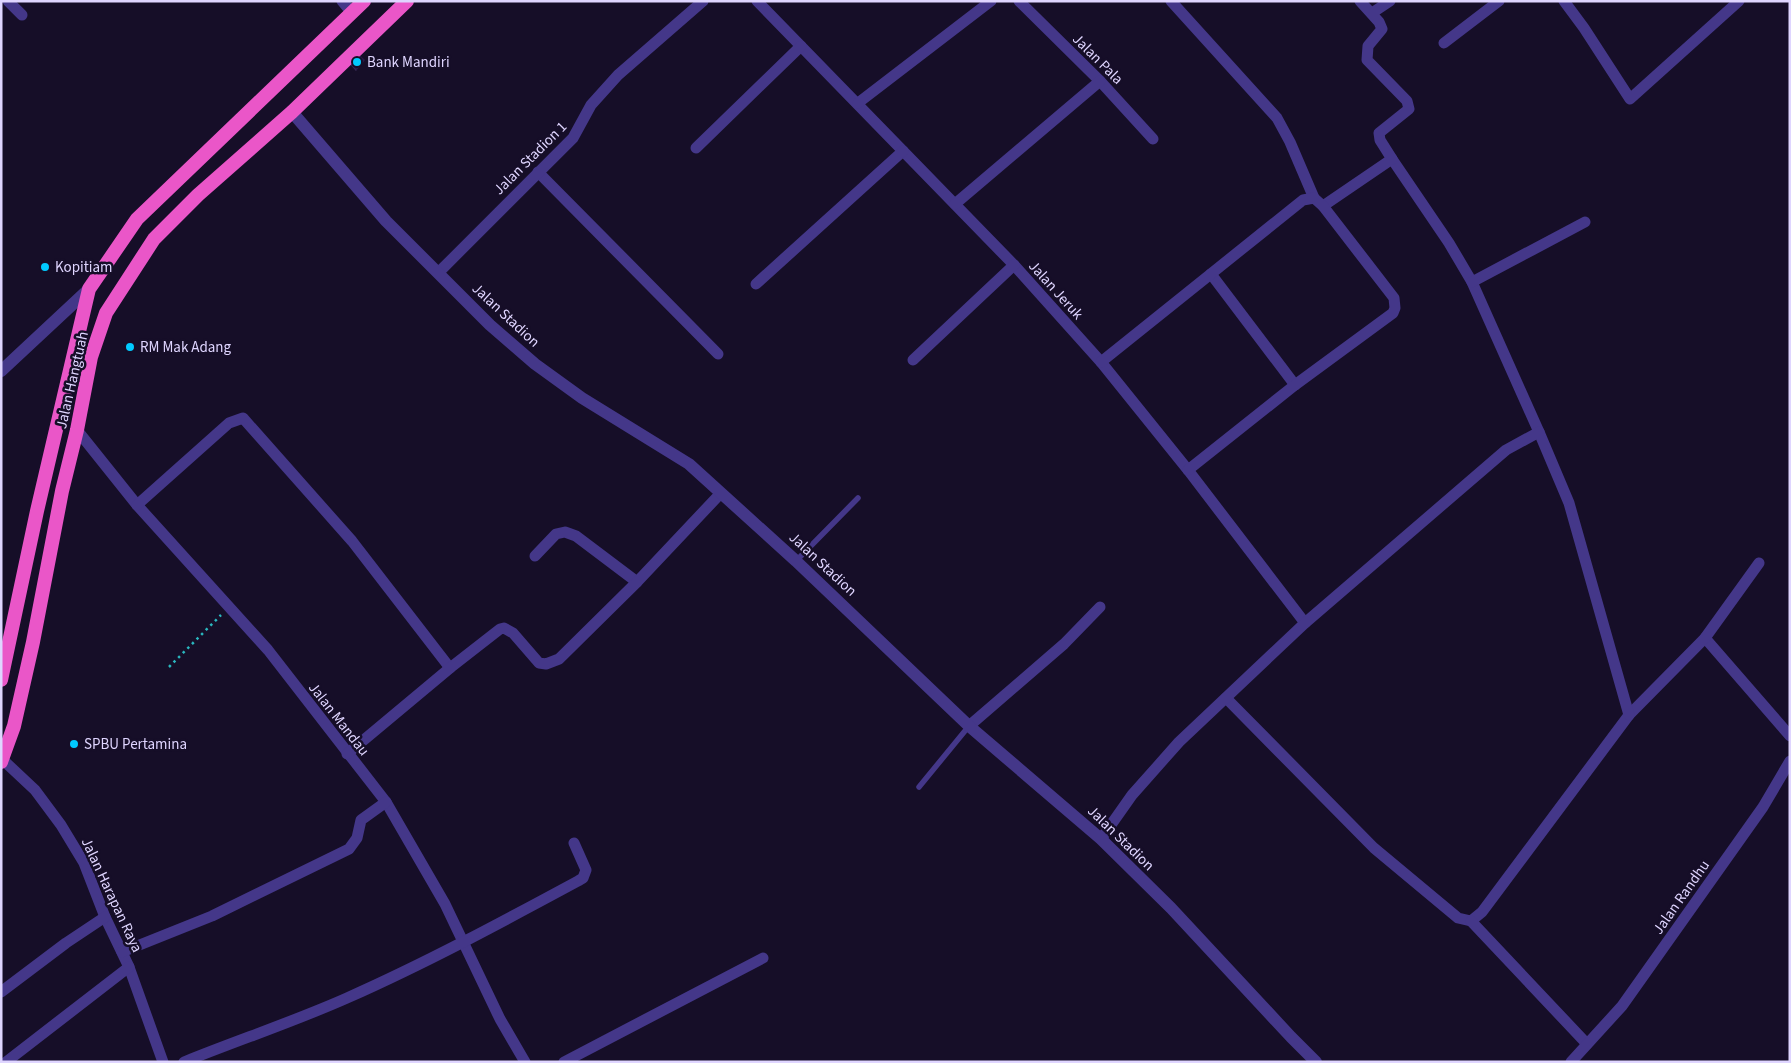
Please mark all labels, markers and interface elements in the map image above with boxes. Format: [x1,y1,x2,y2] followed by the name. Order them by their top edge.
[1068,29,1128,89] street label: Jalan Pala
[367,52,450,73] place label: Bank Mandiri
[351,56,363,68] marker: Bank Mandiri
[489,117,572,200] street label: Jalan Stadion 1
[1023,256,1088,325] street label: Jalan Jeruk
[55,257,112,278] place label: Kopitiam
[39,261,51,273] marker: Kopitiam
[467,278,544,352] street label: Jalan Stadion
[51,329,94,431] street label: Jalan Hangtuah
[140,337,232,358] place label: RM Mak Adang
[124,341,136,353] marker: RM Mak Adang
[784,527,861,601] street label: Jalan Stadion
[303,678,374,760] street label: Jalan Mandau
[84,734,187,755] place label: SPBU Pertamina
[68,738,80,750] marker: SPBU Pertamina
[1083,801,1159,876] street label: Jalan Stadion
[76,834,147,956] street label: Jalan Harapan Raya
[1648,856,1715,939] street label: Jalan Randhu

